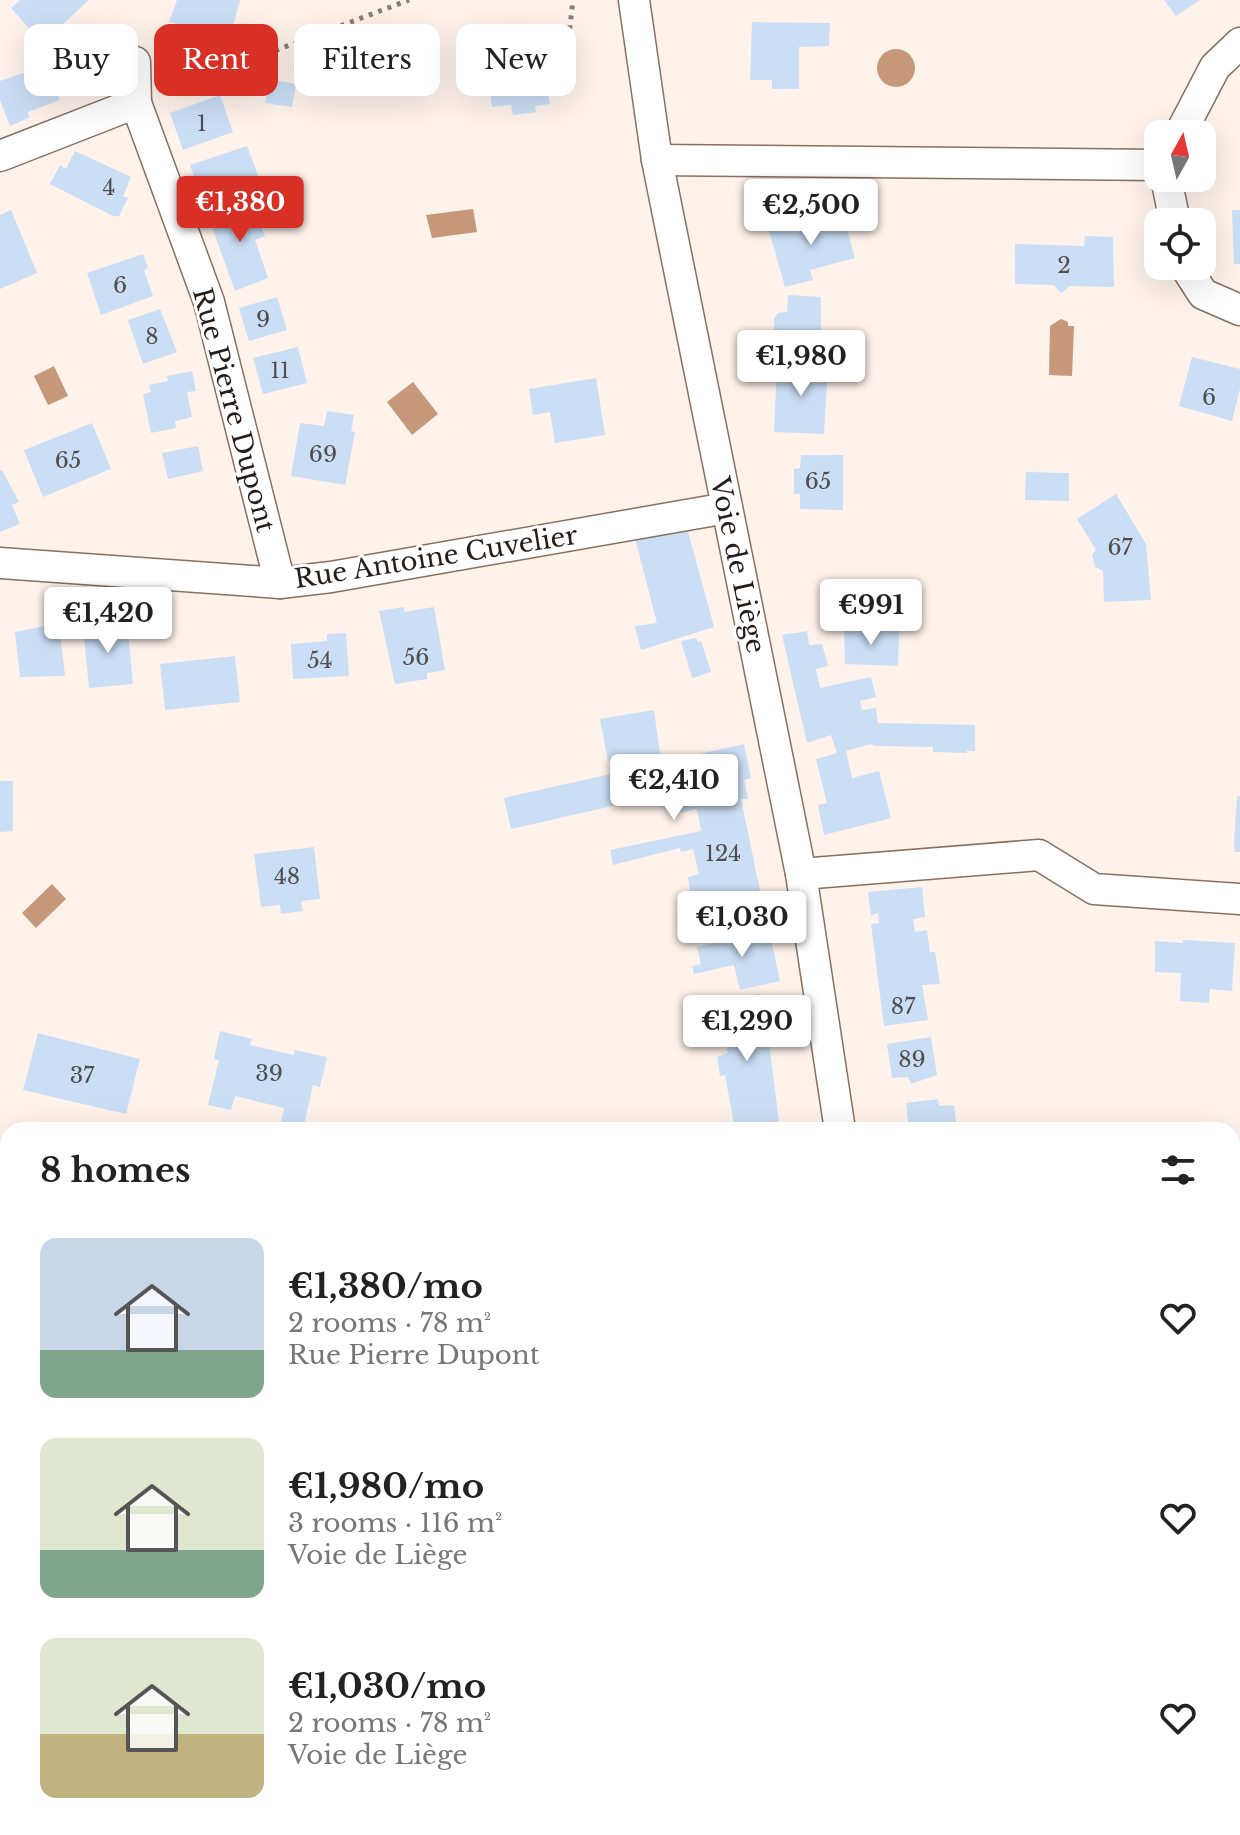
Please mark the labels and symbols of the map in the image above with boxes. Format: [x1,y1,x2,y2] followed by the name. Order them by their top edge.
[197,110,207,137] house number: 1
[1144,120,1216,192] north arrow
[103,174,115,201] house number: 4
[175,176,305,244] pin: €1,380
[746,179,876,247] pin: €2,500
[1057,252,1071,279] house number: 2
[113,272,127,299] house number: 6
[186,284,282,536] street label: Rue Pierre Dupont
[256,306,270,333] house number: 9
[145,323,159,350] house number: 8
[736,330,866,398] pin: €1,980
[270,357,290,384] house number: 11
[1202,384,1216,411] house number: 6
[309,441,337,468] house number: 69
[55,447,81,474] house number: 65
[805,468,831,495] house number: 65
[703,473,772,656] street label: Voie de Liège
[292,519,580,595] street label: Rue Antoine Cuvelier
[1107,534,1134,561] house number: 67
[824,579,918,647] pin: €991
[43,587,173,655] pin: €1,420
[403,644,429,671] house number: 56
[307,647,333,674] house number: 54
[609,754,739,822] pin: €2,410
[705,840,741,867] house number: 124
[274,863,300,890] house number: 48
[677,891,807,959] pin: €1,030
[891,993,916,1020] house number: 87
[682,995,812,1063] pin: €1,290
[898,1046,926,1073] house number: 89
[255,1060,283,1087] house number: 39
[70,1062,95,1089] house number: 37

